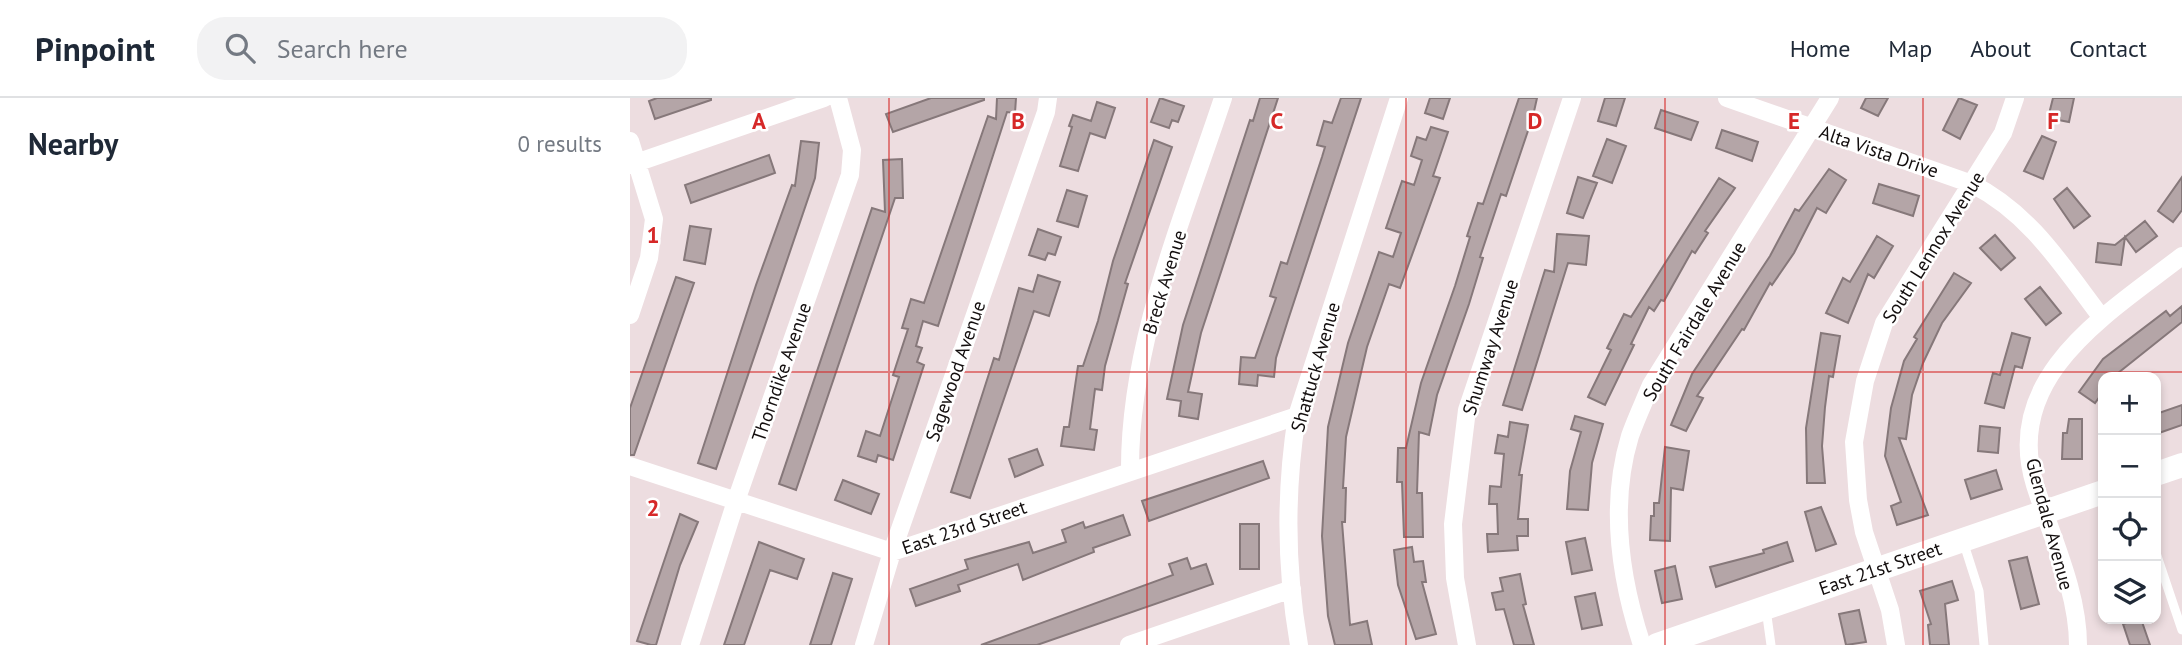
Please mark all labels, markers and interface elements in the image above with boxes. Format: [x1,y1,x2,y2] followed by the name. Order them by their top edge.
[197,17,687,80] search box
[35,27,155,70] text: Pinpoint
[221,29,259,67] icon: search
[277,32,408,65] text: Search here
[1790,33,1850,64] text: Home
[1888,33,1932,64] text: Map
[1970,33,2031,64] text: About
[2069,33,2147,64] text: Contact
[752,106,766,135] text: A
[1011,106,1025,135] text: B
[1271,106,1284,135] text: C
[1528,106,1542,135] text: D
[1788,106,1800,135] text: E
[2047,106,2059,135] text: F
[1816,119,1942,183] street label: Alta Vista Drive
[28,124,118,163] text: Nearby
[518,129,602,158] text: 0 results
[1877,167,1989,327] street label: South Lennox Avenue
[646,220,660,249] text: 1
[1137,227,1191,337] street label: Breck Avenue
[1637,237,1751,405] street label: South Fairdale Avenue
[1457,276,1523,418] street label: Shumway Avenue
[920,297,990,445] street label: Sagewood Avenue
[746,299,816,445] street label: Thorndike Avenue
[1285,299,1345,435] street label: Shattuck Avenue
[2098,372,2161,624] map controls
[2098,372,2161,435] button: +
[2098,435,2161,498] button: −
[2021,455,2079,593] street label: Glendale Avenue
[646,493,660,522] text: 2
[899,494,1030,560] street label: East 23rd Street
[2098,498,2161,561] button: locate
[1816,536,1945,600] street label: East 21st Street
[2098,561,2161,624] button: layers

